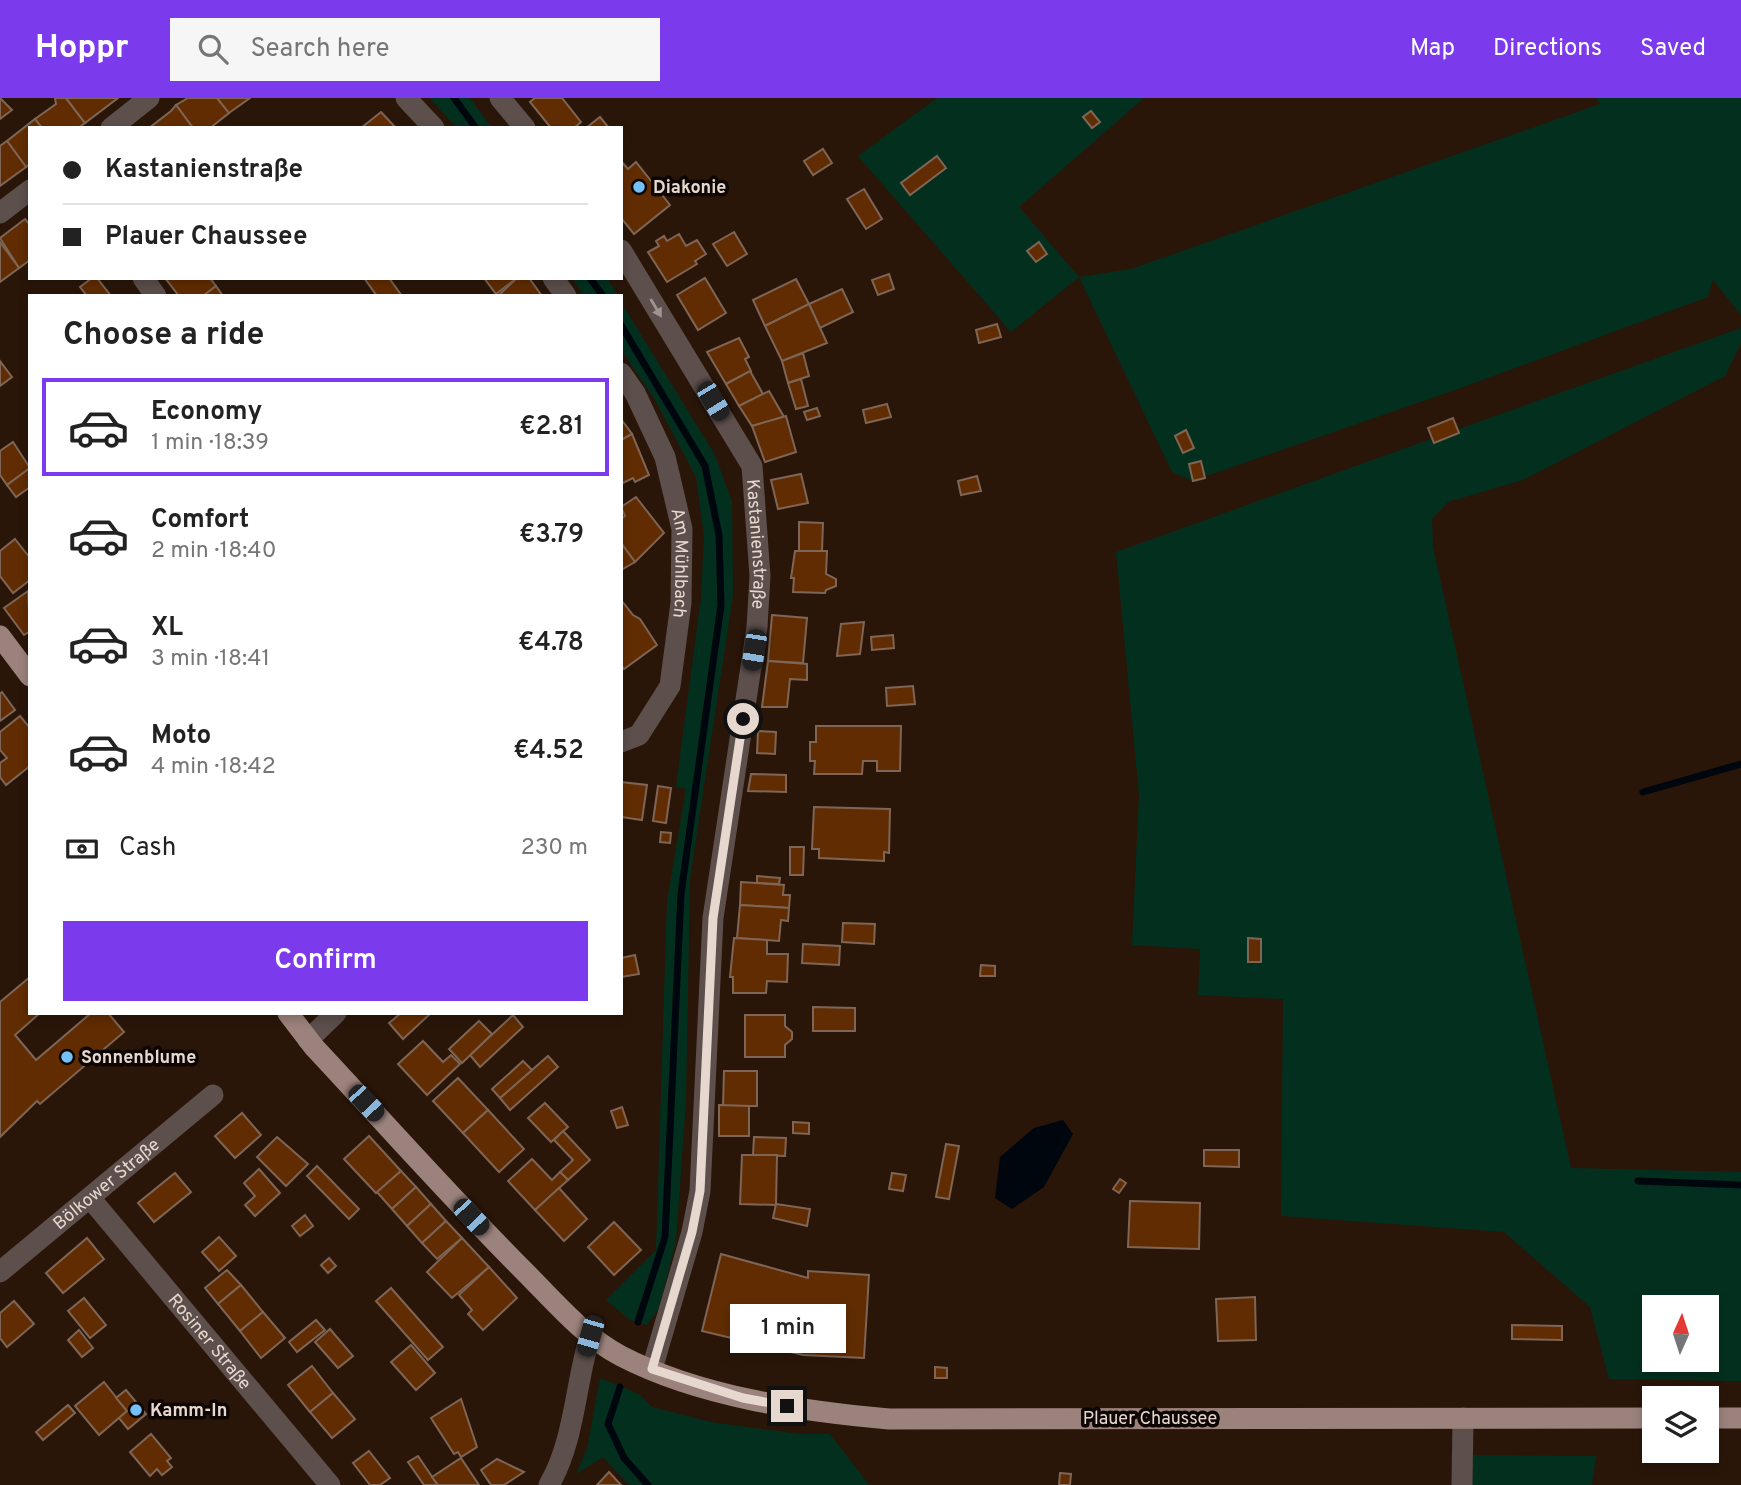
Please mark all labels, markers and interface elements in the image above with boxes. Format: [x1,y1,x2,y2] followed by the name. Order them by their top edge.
[170,18,660,81] search box
[35,28,128,70] text: Hoppr
[194,30,232,68] icon: search
[250,33,389,66] text: Search here
[1410,34,1455,64] text: Map
[1493,34,1602,64] text: Directions
[1640,34,1706,64] text: Saved
[105,154,303,187] text: Kastanienstraße
[653,177,726,200] place label: Diakonie
[631,179,647,195] marker: Diakonie
[105,221,307,254] text: Plauer Chaussee
[650,299,663,318] one-way arrow
[63,316,264,356] text: Choose a ride
[694,378,733,424] car
[67,396,130,459] icon: car
[151,396,262,429] text: Economy
[519,411,584,444] text: €2.81
[151,429,269,458] text: 1 min · 18:39
[740,478,770,610] street label: Kastanienstraße
[67,504,130,567] icon: car
[151,504,249,537] text: Comfort
[664,506,693,619] street label: Am Mühlbach
[519,519,584,552] text: €3.79
[151,537,276,566] text: 2 min · 18:40
[67,612,130,675] icon: car
[151,612,183,645] text: XL
[518,627,584,660] text: €4.78
[741,628,768,672] car
[151,645,270,674] text: 3 min · 18:41
[727,703,759,735] route start
[67,720,130,783] icon: car
[151,720,211,753] text: Moto
[513,735,584,768] text: €4.52
[151,753,276,782] text: 4 min · 18:42
[63,830,101,868] icon: cash
[119,832,176,865] text: Cash
[521,834,588,863] text: 230 m
[63,921,588,1001] button: Confirm
[81,1047,196,1070] place label: Sonnenblume
[59,1049,75,1065] marker: Sonnenblume
[344,1080,389,1126] car
[49,1134,165,1236] street label: Bölkower Straße
[449,1194,494,1240] car
[162,1290,256,1395] street label: Rosiner Straße
[1642,1295,1718,1372] north arrow
[1642,1295,1719,1463] map controls
[729,1304,845,1354] callout: 1 min
[575,1313,606,1359] car
[761,1314,815,1343] text: 1 min
[1642,1386,1719,1463] button: layers
[771,1390,803,1422] route end
[150,1400,227,1423] place label: Kamm-In
[128,1402,144,1418] marker: Kamm-In
[1083,1408,1217,1431] street label: Plauer Chaussee

